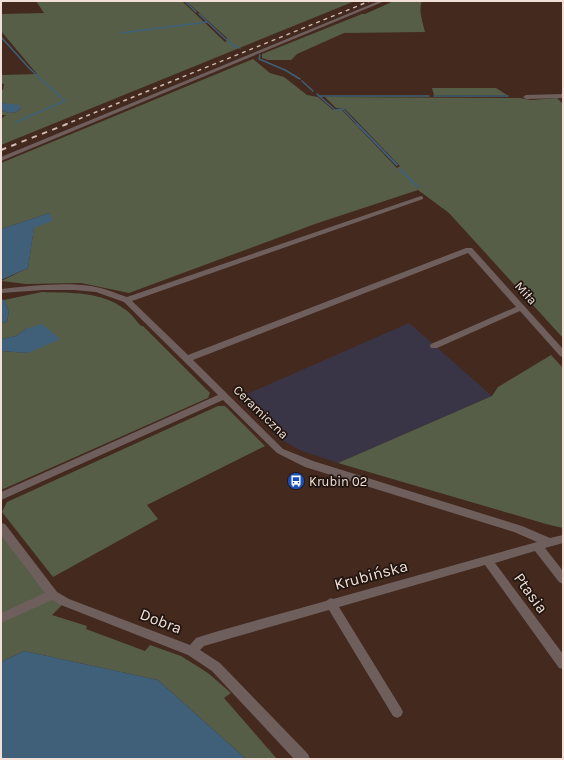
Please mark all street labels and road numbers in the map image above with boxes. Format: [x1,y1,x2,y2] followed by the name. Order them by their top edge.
[512,278,540,308] street label: Miła
[230,382,292,442] street label: Ceramiczna
[332,556,410,594] street label: Krubińska
[510,569,552,617] street label: Ptasia
[137,604,185,638] street label: Dobra

